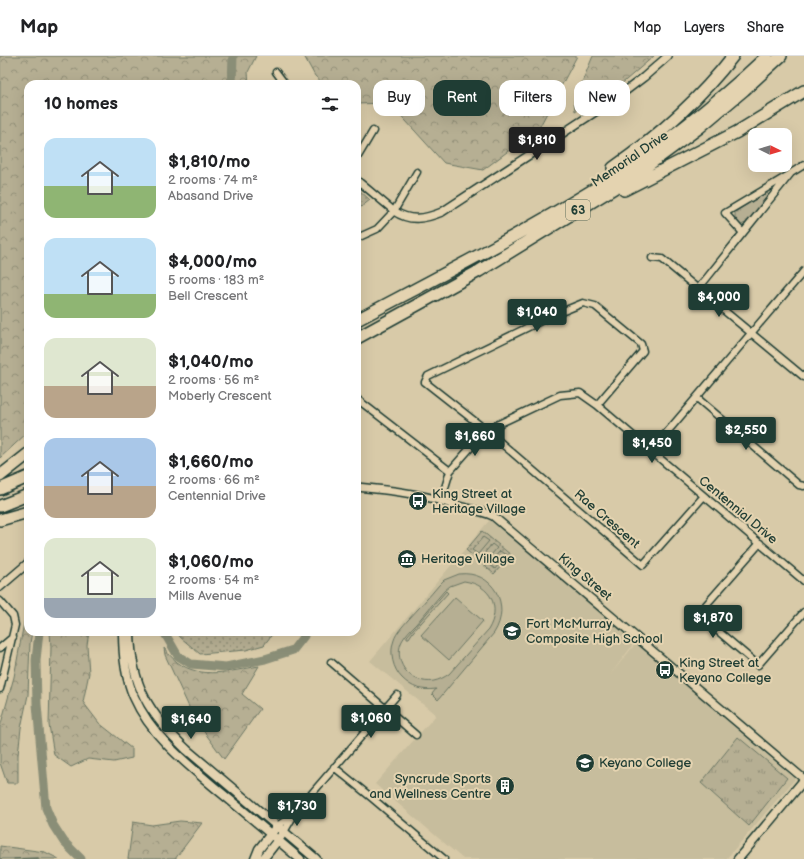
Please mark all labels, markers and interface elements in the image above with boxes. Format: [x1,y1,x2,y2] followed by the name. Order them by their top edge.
[20,16,58,39] text: Map
[633,19,661,36] text: Map
[683,19,725,36] text: Layers
[747,19,784,36] text: Share
[373,80,425,116] chip: Buy
[433,80,491,116] chip: Rent
[499,80,566,116] chip: Filters
[574,80,630,116] chip: New
[319,93,341,115] icon: filters
[44,94,118,114] text: 10 homes
[504,127,570,161] pin: $1,810
[589,127,672,191] street label: Memorial Drive
[748,128,792,172] north arrow
[748,128,792,172] map controls
[518,132,556,148] text: $1,810
[168,152,250,172] text: $1,810/mo
[76,154,124,202] icon: home
[168,172,258,188] text: 2 rooms · 74 m²
[168,188,253,204] text: Abasand Drive
[566,200,590,220] road number: 63
[168,252,257,272] text: $4,000/mo
[76,254,124,302] icon: home
[168,272,264,288] text: 5 rooms · 183 m²
[686,284,752,318] pin: $4,000
[168,288,248,304] text: Bell Crescent
[697,289,741,305] text: $4,000
[504,299,570,333] pin: $1,040
[517,304,557,320] text: $1,040
[168,352,253,372] text: $1,040/mo
[76,354,124,402] icon: home
[168,372,259,388] text: 2 rooms · 56 m²
[168,388,272,404] text: Moberly Crescent
[713,417,779,451] pin: $2,550
[725,422,767,438] text: $2,550
[442,423,508,457] pin: $1,660
[455,428,495,444] text: $1,660
[619,430,685,464] pin: $1,450
[632,435,672,451] text: $1,450
[168,452,253,472] text: $1,660/mo
[76,454,124,502] icon: home
[168,472,260,488] text: 2 rooms · 66 m²
[695,472,781,548] street label: Centennial Drive
[432,486,526,517] place label: King Street at Heritage Village
[571,486,643,552] street label: Rae Crescent
[168,488,266,504] text: Centennial Drive
[407,490,429,512] bus stop icon: King Street at Heritage Village
[396,548,418,570] museum icon: Heritage Village
[555,550,615,604] street label: King Street
[421,551,515,567] place label: Heritage Village
[168,552,254,572] text: $1,060/mo
[76,554,124,602] icon: home
[168,572,259,588] text: 2 rooms · 54 m²
[168,588,242,604] text: Mills Avenue
[680,605,746,639] pin: $1,870
[693,610,733,626] text: $1,870
[526,616,663,647] place label: Fort McMurray Composite High School
[501,620,523,642] school or university icon: Fort McMurray Composite High School
[679,655,772,686] place label: King Street at Keyano College
[654,659,676,681] bus stop icon: King Street at Keyano College
[338,705,404,739] pin: $1,060
[158,706,224,740] pin: $1,640
[350,710,392,726] text: $1,060
[171,711,211,727] text: $1,640
[574,752,596,774] school or university icon: Keyano College
[599,755,692,771] place label: Keyano College
[369,771,492,802] place label: Syncrude Sports and Wellness Centre
[494,775,516,797] building icon: Syncrude Sports and Wellness Centre
[264,793,330,827] pin: $1,730
[277,798,317,814] text: $1,730

